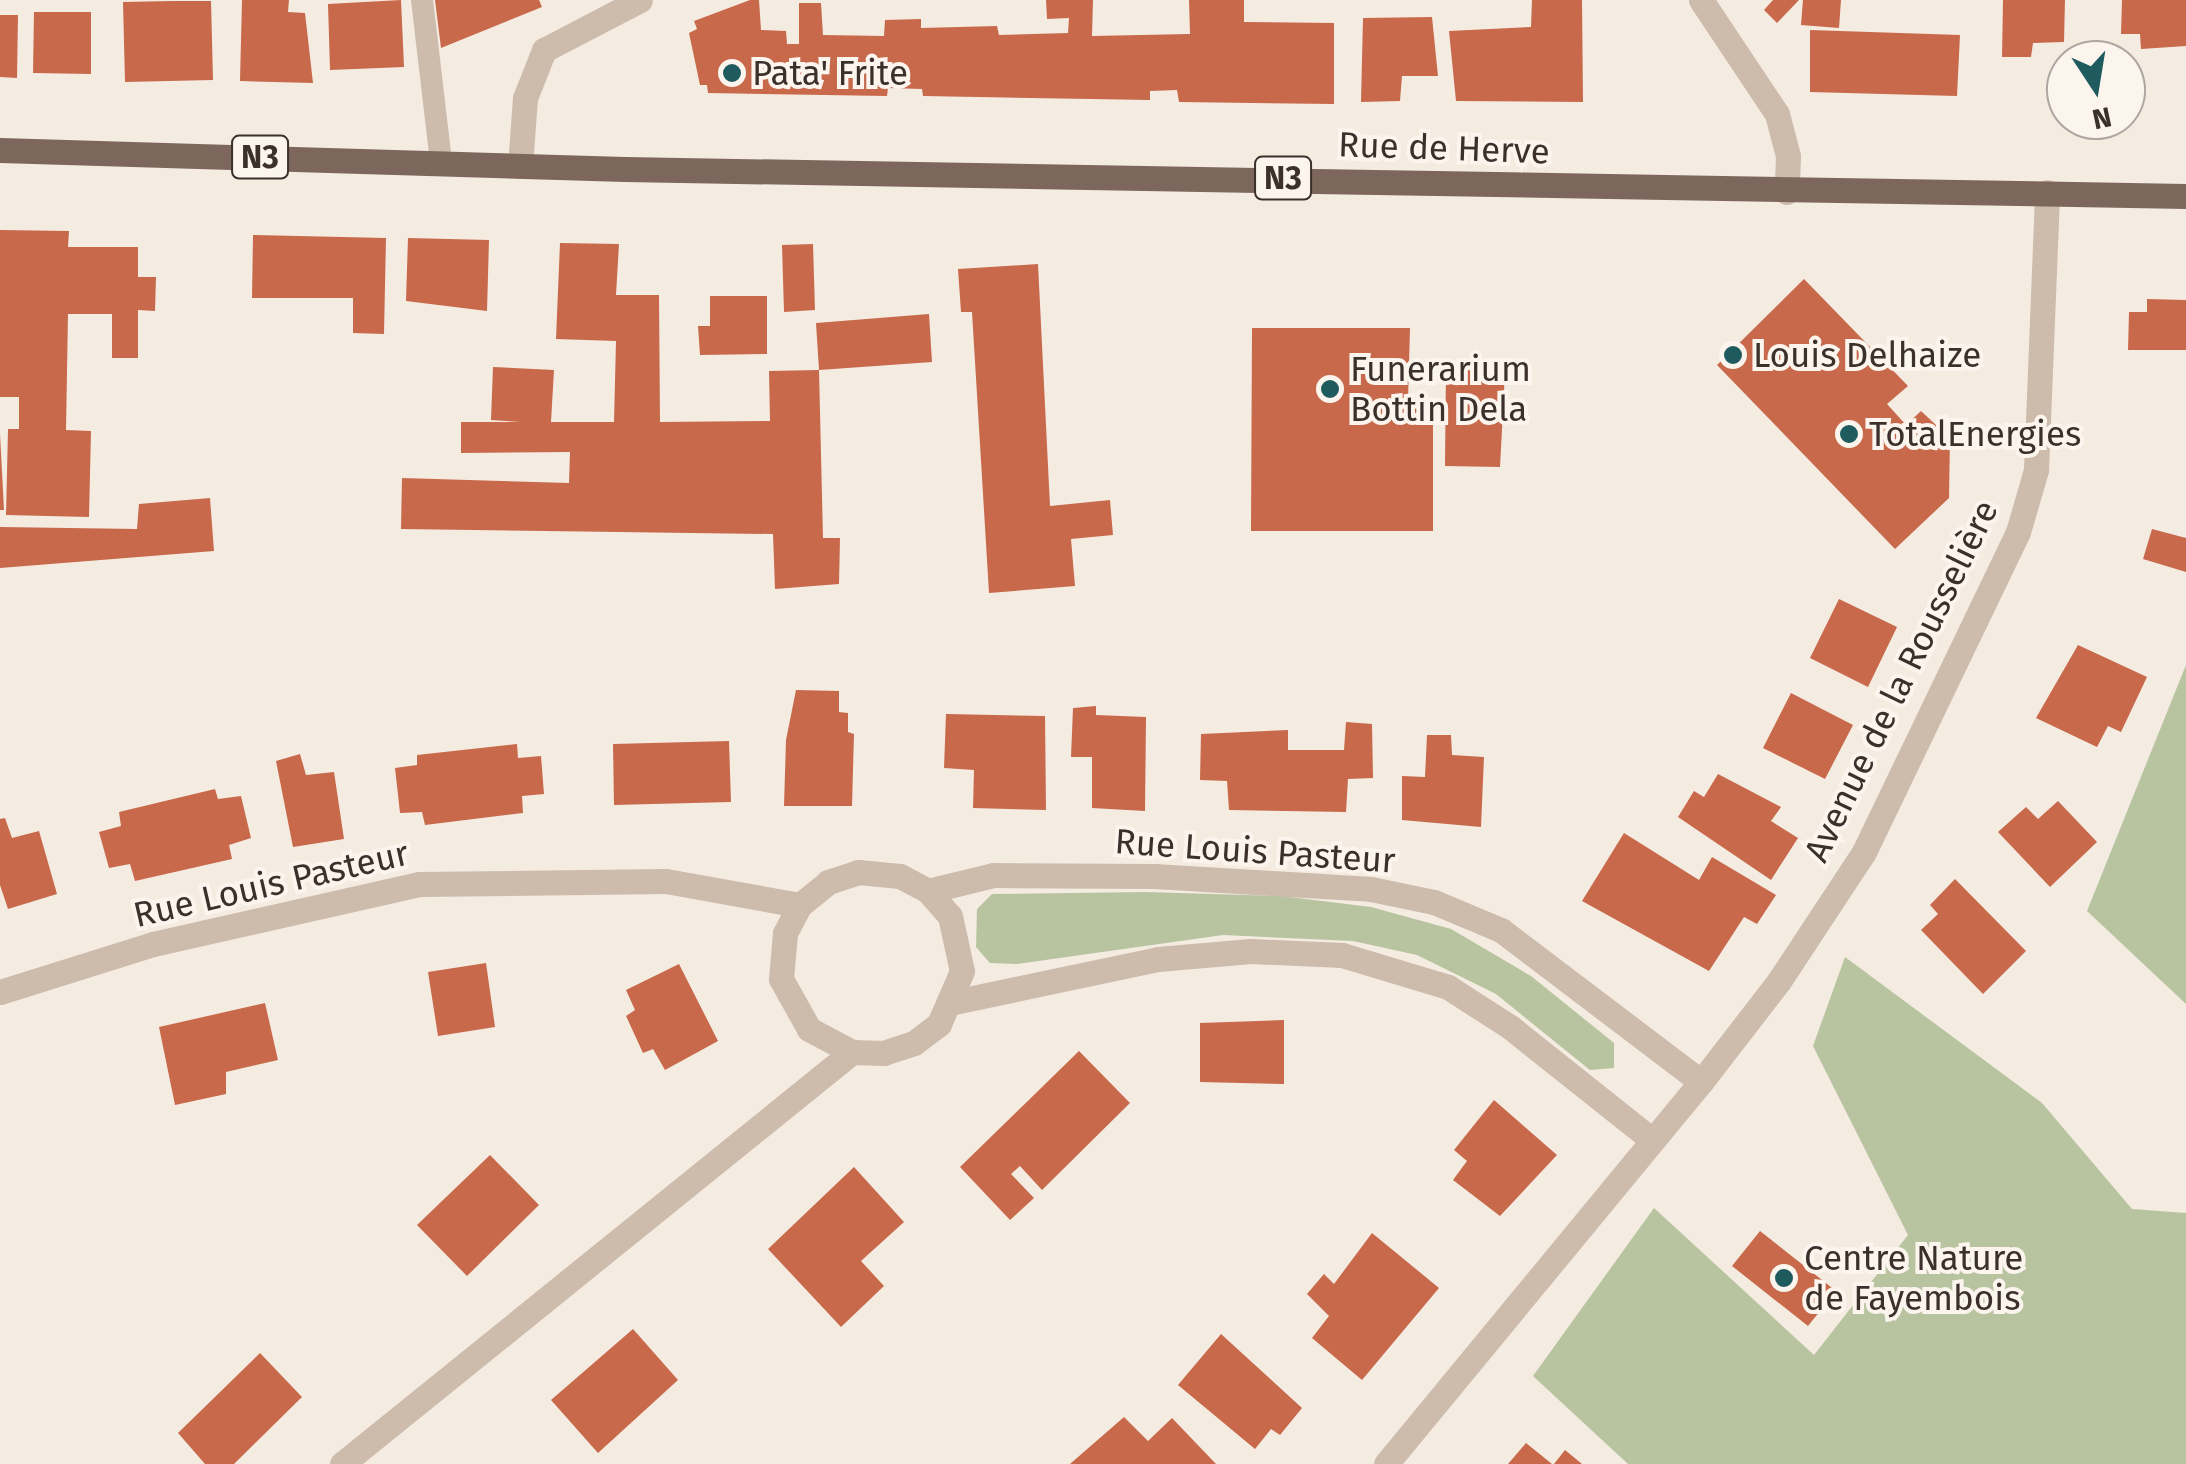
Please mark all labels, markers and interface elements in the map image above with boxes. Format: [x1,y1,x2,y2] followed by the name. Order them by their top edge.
[2046,40,2146,140] north arrow
[752,52,908,94] place label: Pata' Frite
[721,62,743,84] marker: Pata' Frite
[2089,100,2114,136] text: N
[1337,123,1551,173] street label: Rue de Herve
[230,130,290,184] road number: N3
[1253,151,1313,205] road number: N3
[1753,334,1981,376] place label: Louis Delhaize
[1722,344,1744,366] marker: Louis Delhaize
[1350,348,1531,430] place label: Funerarium Bottin Dela
[1319,378,1341,400] marker: Funerarium Bottin Dela
[1869,413,2081,455] place label: TotalEnergies
[1838,423,1860,445] marker: TotalEnergies
[1795,494,2007,868] street label: Avenue de la Rousselière
[1113,820,1397,882] street label: Rue Louis Pasteur
[129,832,413,936] street label: Rue Louis Pasteur
[1804,1237,2023,1319] place label: Centre Nature de Fayembois
[1773,1267,1795,1289] marker: Centre Nature de Fayembois

